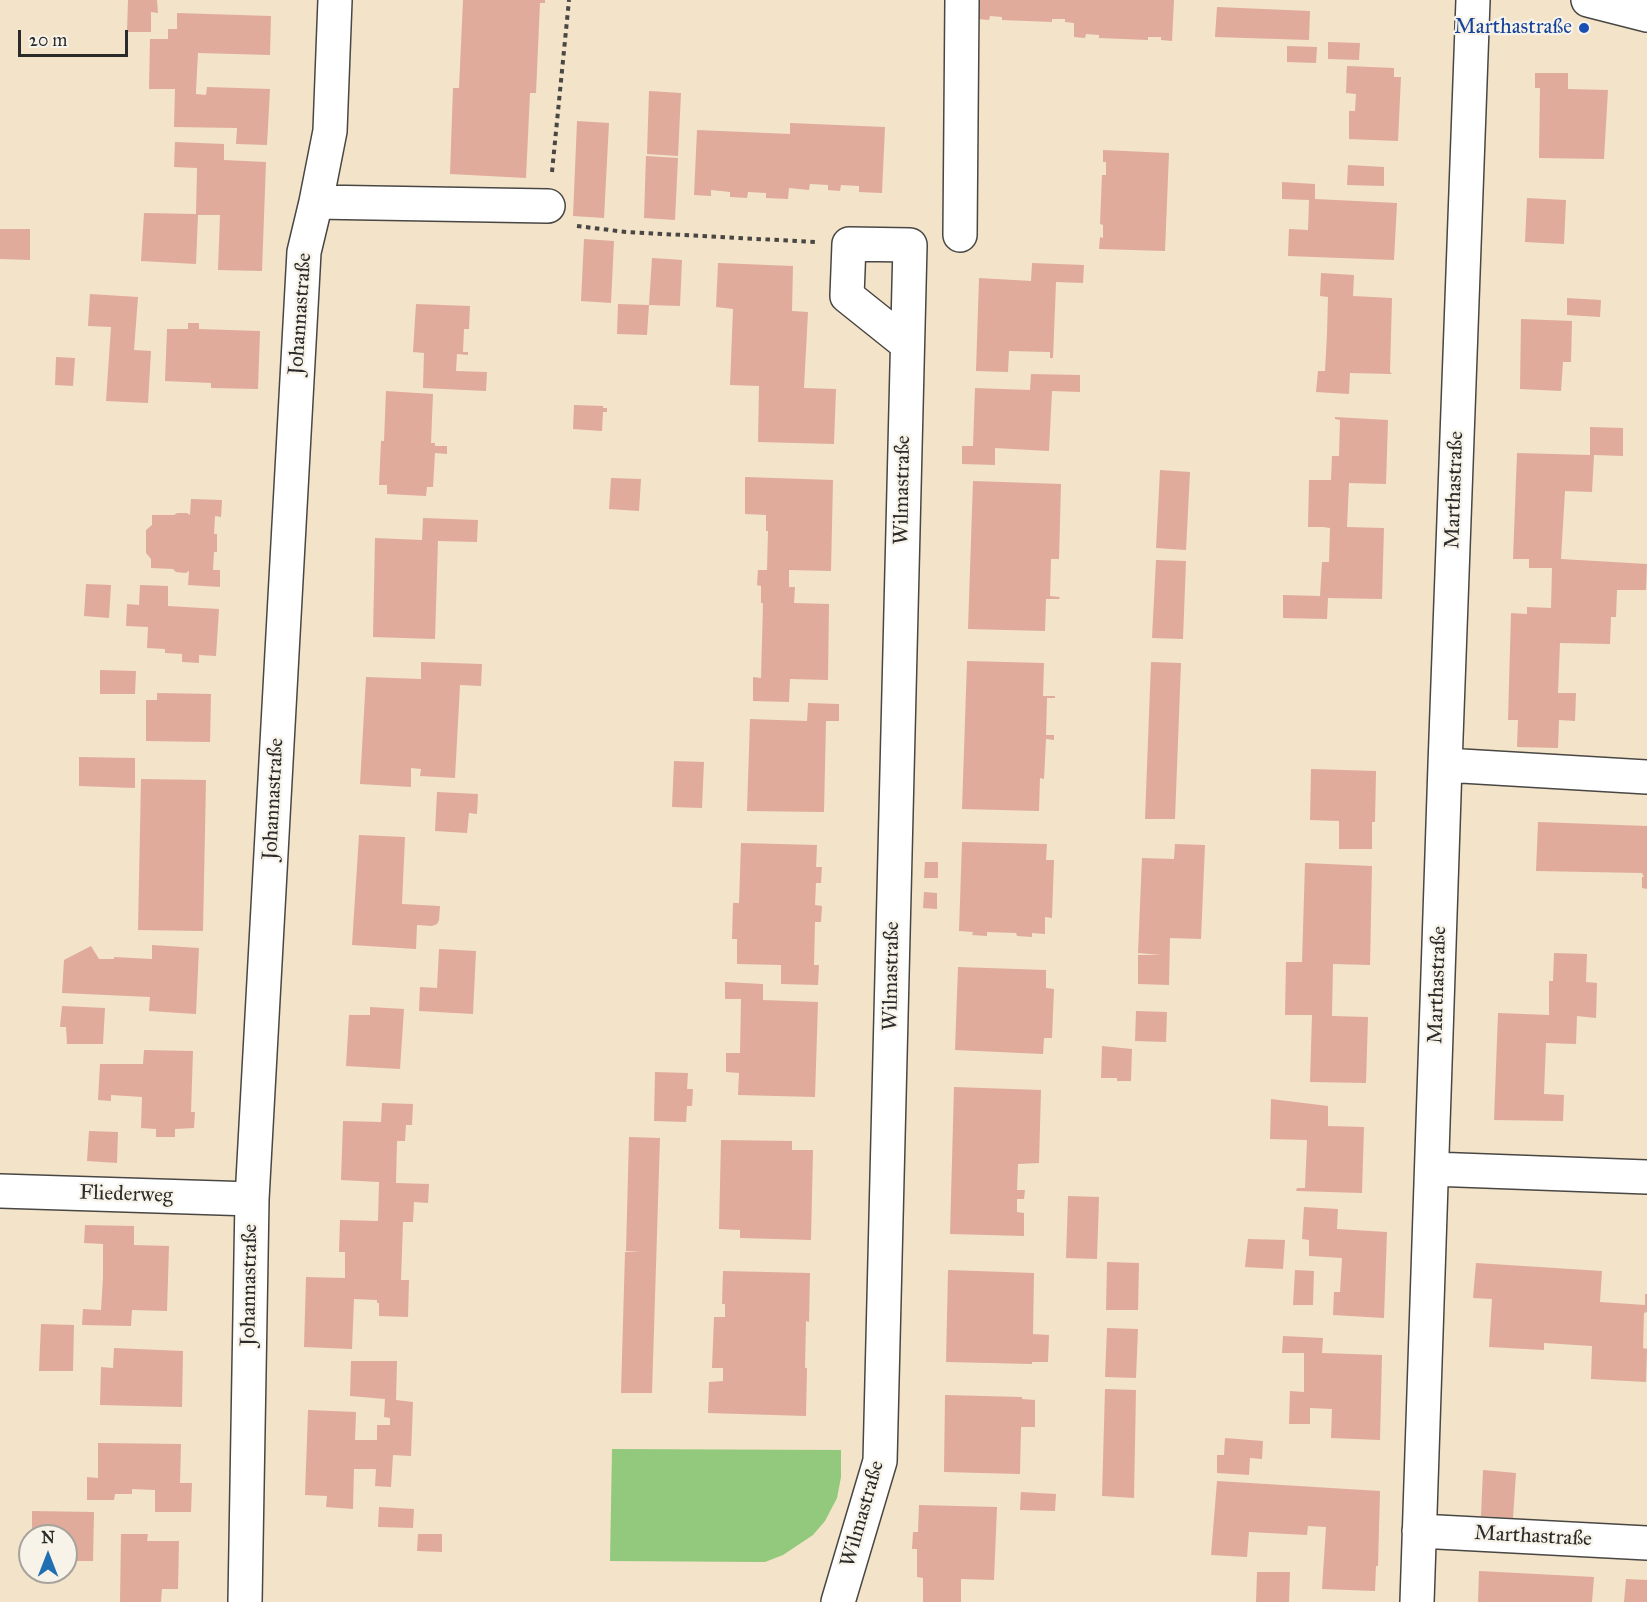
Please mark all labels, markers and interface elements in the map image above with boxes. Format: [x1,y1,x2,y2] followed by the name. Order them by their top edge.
[1454,15,1572,41] place label: Marthastraße
[21,18,130,56] scale bar
[1577,21,1591,35] marker: Marthastraße
[29,29,67,51] text: 20 m
[284,252,318,376] street label: Johannastraße
[1440,431,1470,549] street label: Marthastraße
[889,435,917,545] street label: Wilmastraße
[258,737,290,861] street label: Johannastraße
[878,921,906,1031] street label: Wilmastraße
[1423,926,1453,1044] street label: Marthastraße
[79,1181,173,1209] street label: Fliederweg
[236,1224,264,1346] street label: Johannastraße
[836,1458,890,1570] street label: Wilmastraße
[1474,1521,1592,1553] street label: Marthastraße
[18,1524,78,1584] north arrow
[41,1528,55,1547] text: N

